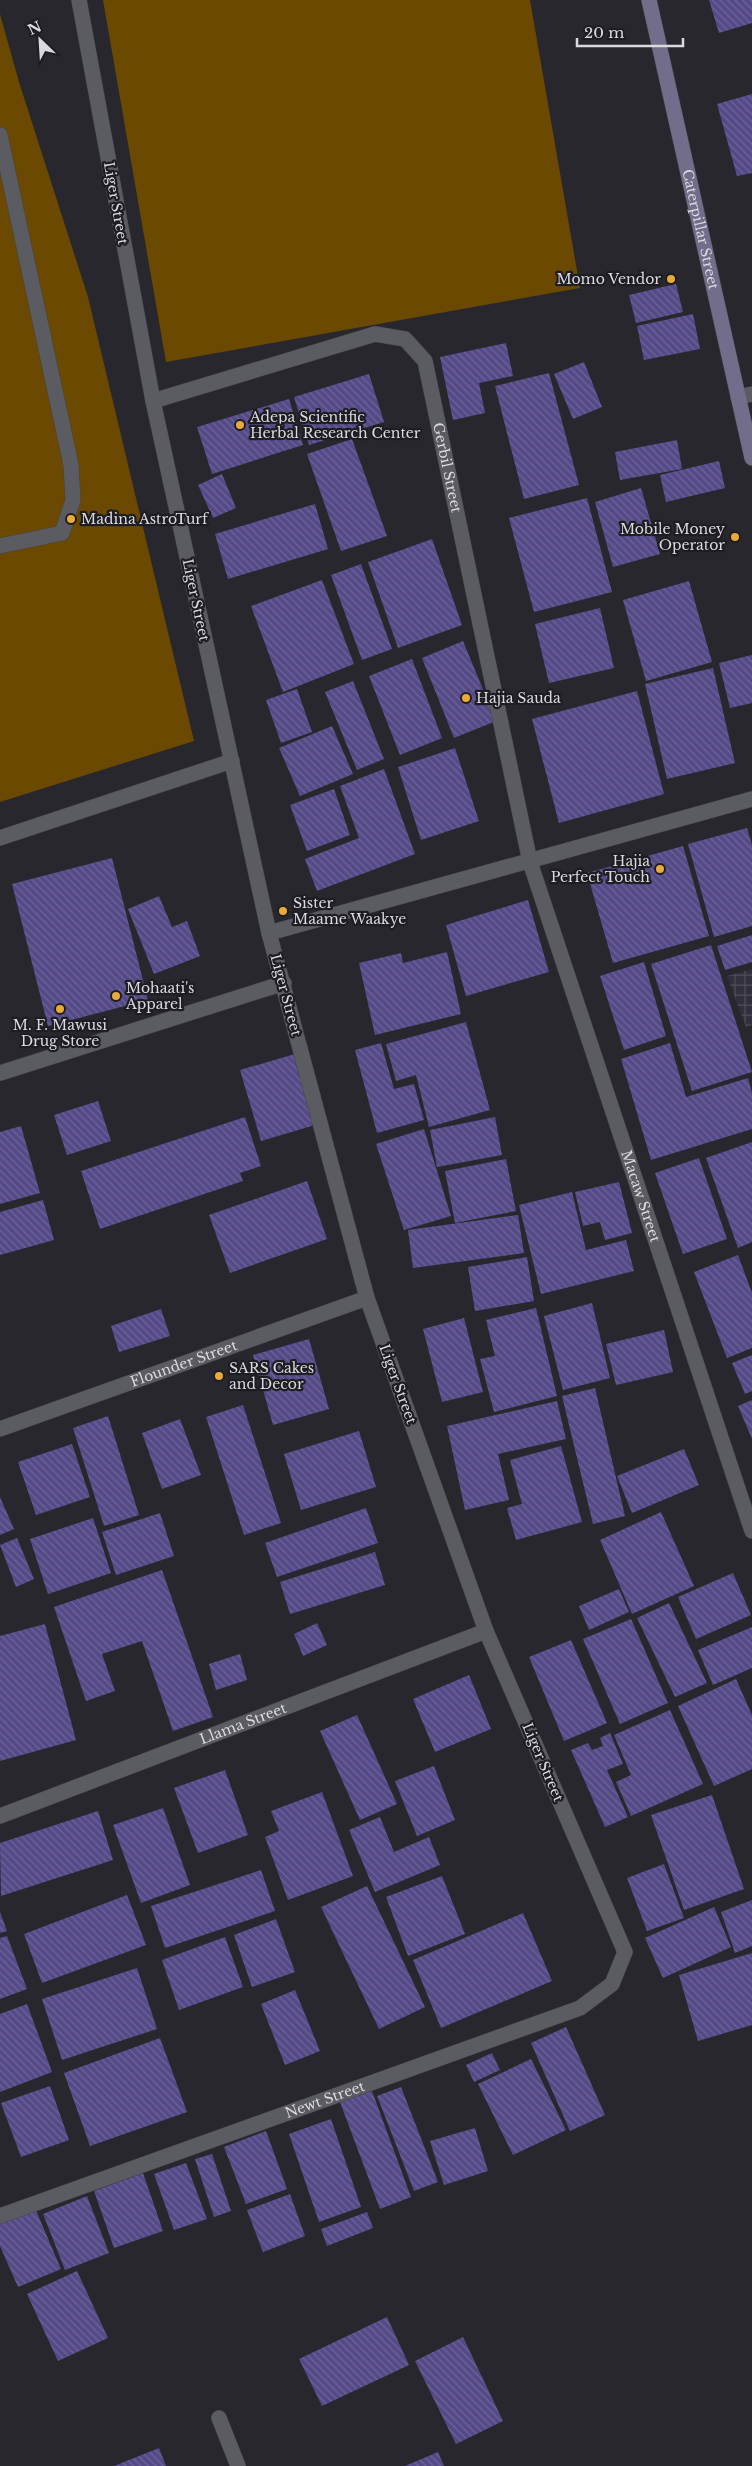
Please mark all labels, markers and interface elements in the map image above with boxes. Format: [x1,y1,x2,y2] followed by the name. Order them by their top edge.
[15,15,65,65] north arrow
[577,15,683,47] scale bar
[25,17,44,39] text: N
[584,23,624,42] text: 20 m
[100,160,132,246] street label: Liger Street
[678,167,723,292] street label: Caterpillar Street
[557,270,661,288] place label: Momo Vendor
[665,273,677,285] marker: Momo Vendor
[249,408,421,442] place label: Adepa Scientific Herbal Research Center
[234,419,246,431] marker: Adepa Scientific Herbal Research Center
[429,421,466,515] street label: Gerbil Street
[81,510,210,528] place label: Madina AstroTurf
[65,513,77,525] marker: Madina AstroTurf
[620,520,725,554] place label: Mobile Money Operator
[729,531,741,543] marker: Mobile Money Operator
[178,557,214,644] street label: Liger Street
[476,689,561,707] place label: Hajia Sauda
[460,692,472,704] marker: Hajia Sauda
[551,852,650,886] place label: Hajia Perfect Touch
[654,863,666,875] marker: Hajia Perfect Touch
[293,894,406,928] place label: Sister Maame Waakye
[277,905,289,917] marker: Sister Maame Waakye
[266,952,306,1038] street label: Liger Street
[125,979,194,1013] place label: Mohaati's Apparel
[110,990,122,1002] marker: Mohaati's Apparel
[54,1003,66,1015] marker: M. F. Mawusi Drug Store
[13,1016,107,1050] place label: M. F. Mawusi Drug Store
[617,1148,665,1245] street label: Macaw Street
[128,1336,240,1391] street label: Flounder Street
[375,1342,421,1427] street label: Liger Street
[229,1359,314,1393] place label: SARS Cakes and Decor
[213,1370,225,1382] marker: SARS Cakes and Decor
[197,1699,290,1748] street label: Llama Street
[518,1720,568,1805] street label: Liger Street
[282,2077,368,2122] street label: Newt Street

